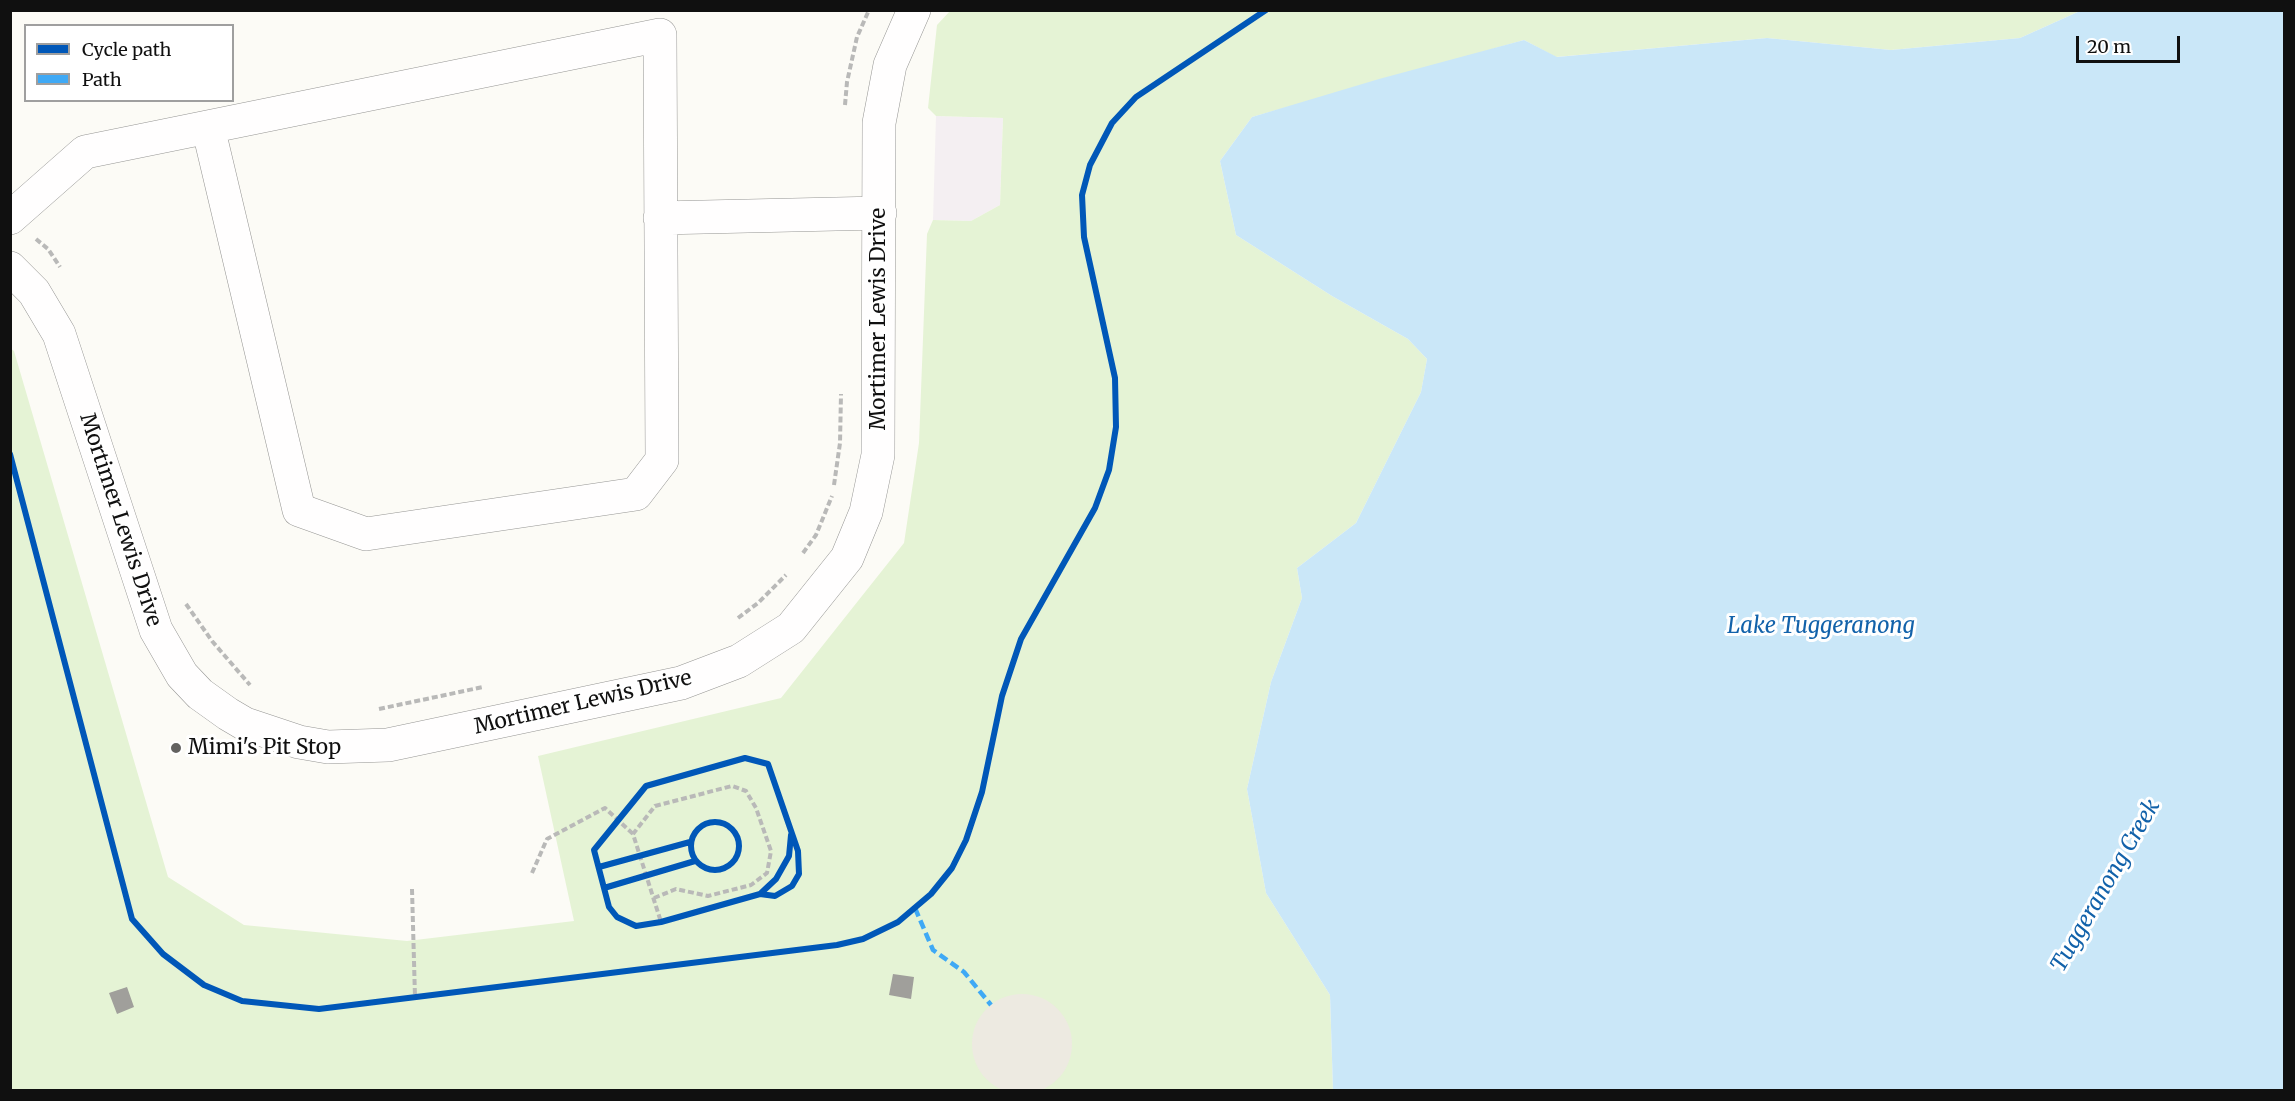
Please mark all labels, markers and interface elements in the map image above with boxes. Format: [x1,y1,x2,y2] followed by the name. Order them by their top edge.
[24,24,234,102] legend
[2079,24,2182,62] scale bar
[2087,35,2131,58] text: 20 m
[82,38,171,61] text: Cycle path
[82,68,122,91] text: Path
[866,208,892,430] street label: Mortimer Lewis Drive
[74,410,166,630] street label: Mortimer Lewis Drive
[1727,614,1915,640] water label: Lake Tuggeranong
[472,666,694,740] street label: Mortimer Lewis Drive
[188,735,341,761] place label: Mimi's Pit Stop
[169,741,183,755] marker: Mimi's Pit Stop
[2046,795,2166,977] water label: Tuggeranong Creek

